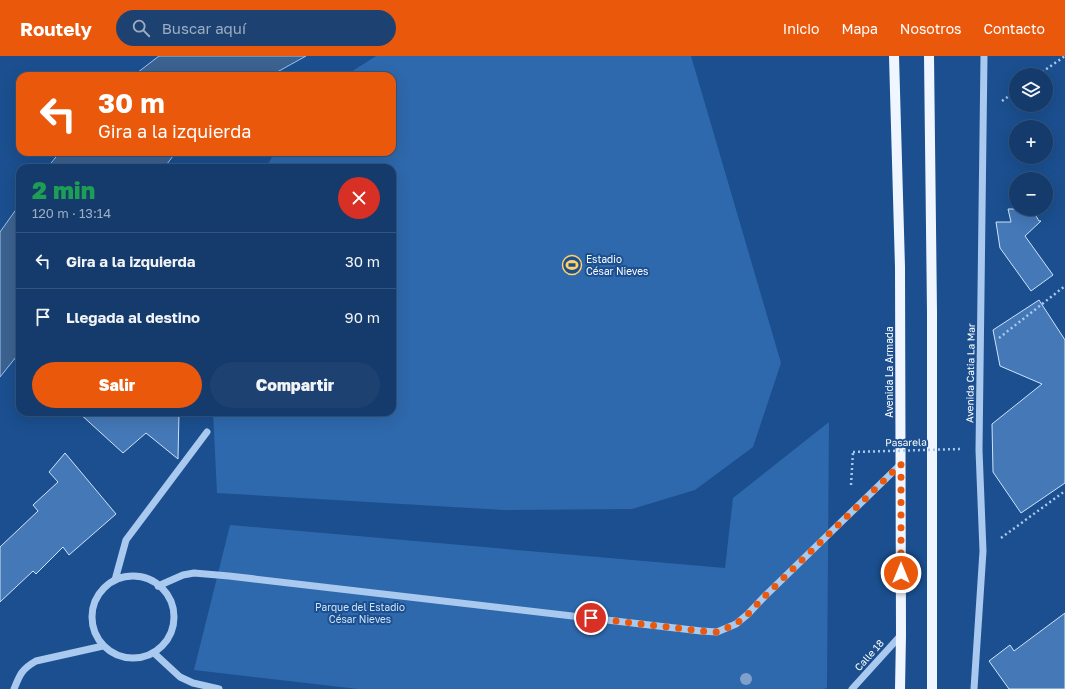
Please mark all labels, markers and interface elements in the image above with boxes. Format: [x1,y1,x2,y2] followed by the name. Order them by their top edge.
[116,10,396,46] search box
[20,17,92,40] text: Routely
[130,17,152,39] icon: search
[162,19,246,37] text: Buscar aquí
[783,20,819,37] text: Inicio
[841,20,878,37] text: Mapa
[900,20,961,37] text: Nosotros
[983,20,1045,37] text: Contacto
[1009,68,1053,216] map controls
[1009,68,1053,112] button: layers
[98,86,165,119] text: 30 m
[32,88,84,140] icon: left
[98,120,251,142] text: Gira a la izquierda
[1009,120,1053,164] button: +
[1009,172,1053,216] button: −
[32,175,95,204] text: 2 min
[338,177,380,219] button: close
[32,205,111,221] text: 120 m · 13:14
[32,250,54,272] icon: left
[66,252,196,270] text: Gira a la izquierda
[345,252,380,270] text: 30 m
[586,253,648,277] place label: Estadio César Nieves
[561,254,583,276] sports icon: Estadio César Nieves
[32,306,54,328] icon: arrive
[66,308,200,326] text: Llegada al destino
[345,308,380,326] text: 90 m
[963,323,977,423] street label: Avenida Catia La Mar
[883,326,895,418] street label: Avenida La Armada
[32,362,202,408] button: Salir
[210,362,380,408] button: Compartir
[885,436,927,448] street label: Pasarela
[880,552,922,594] position arrow
[315,601,405,625] park label: Parque del Estadio César Nieves
[574,601,608,635] pin
[580,607,602,629] icon: arrive
[852,637,886,673] street label: Calle 18

